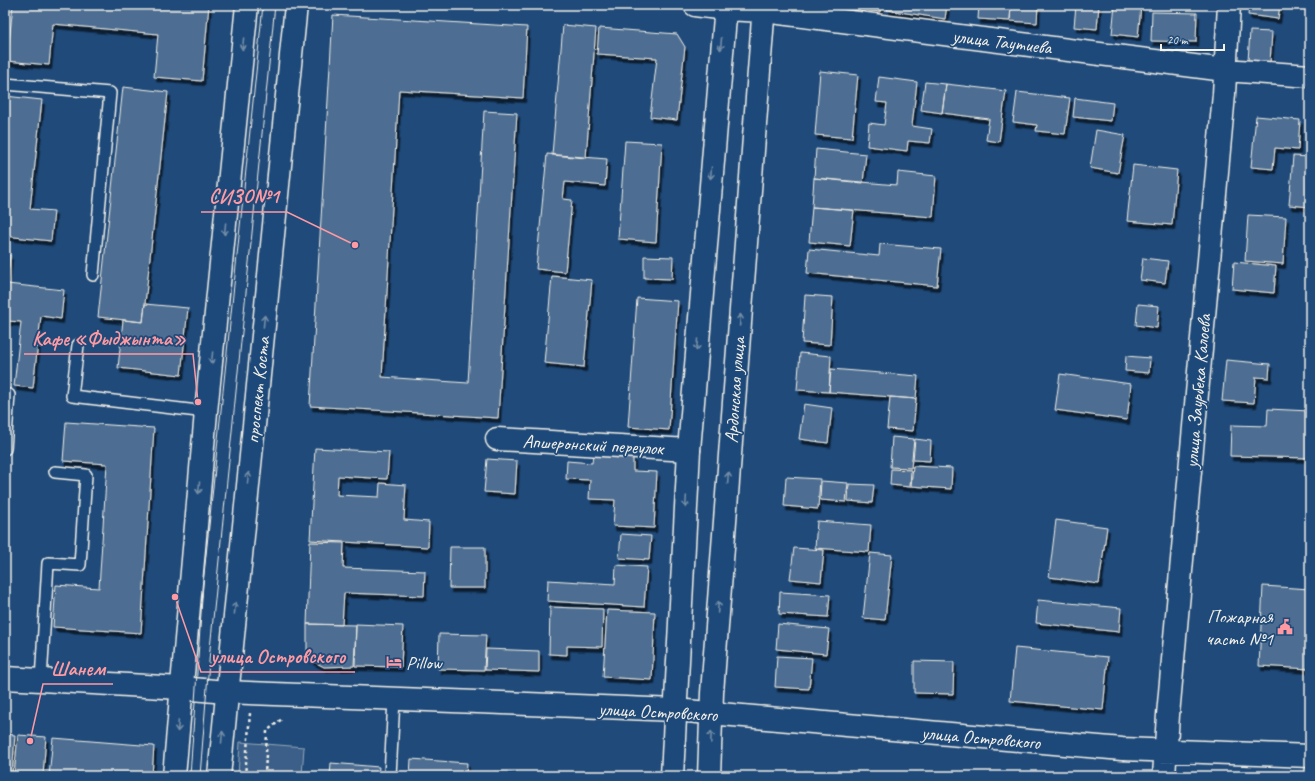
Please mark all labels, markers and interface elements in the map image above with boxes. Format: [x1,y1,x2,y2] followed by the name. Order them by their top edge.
[950,24,1054,60] street label: улица Таутиева
[1161,26,1224,52] scale bar
[1167,32,1189,48] text: 20 m
[239,37,247,50] one-way arrow
[718,37,725,50] one-way arrow
[707,166,715,179] one-way arrow
[201,180,287,212] callout: СИЗО№1
[209,184,281,209] text: СИЗО№1
[221,222,228,235] one-way arrow
[1179,312,1217,470] street label: улица Заурбека Калоева
[736,314,743,327] one-way arrow
[261,315,268,328] one-way arrow
[24,322,193,354] callout: Кафе «Фыджынта»
[32,326,187,351] text: Кафе «Фыджынта»
[240,334,276,445] street label: проспект Коста
[719,334,751,444] street label: Ардонская улица
[694,338,701,351] one-way arrow
[208,351,215,364] one-way arrow
[522,429,666,461] street label: Апшеронский переулок
[244,472,252,485] one-way arrow
[724,472,731,485] one-way arrow
[196,481,203,494] one-way arrow
[682,495,689,508] one-way arrow
[715,601,722,614] one-way arrow
[231,602,239,615] one-way arrow
[1206,605,1274,651] place label: Пожарная часть №1
[1276,618,1294,636] public building icon: Пожарная часть №1
[201,640,355,672] callout: улица Островского
[209,644,346,669] text: улица Островского
[406,651,443,675] place label: Pillow
[43,652,113,684] callout: Шанем
[385,653,403,671] hotel icon: Pillow
[51,656,107,681] text: Шанем
[597,697,719,727] street label: улица Островского
[174,719,181,732] one-way arrow
[920,721,1043,755] street label: улица Островского
[219,731,226,744] one-way arrow
[707,731,715,744] one-way arrow

